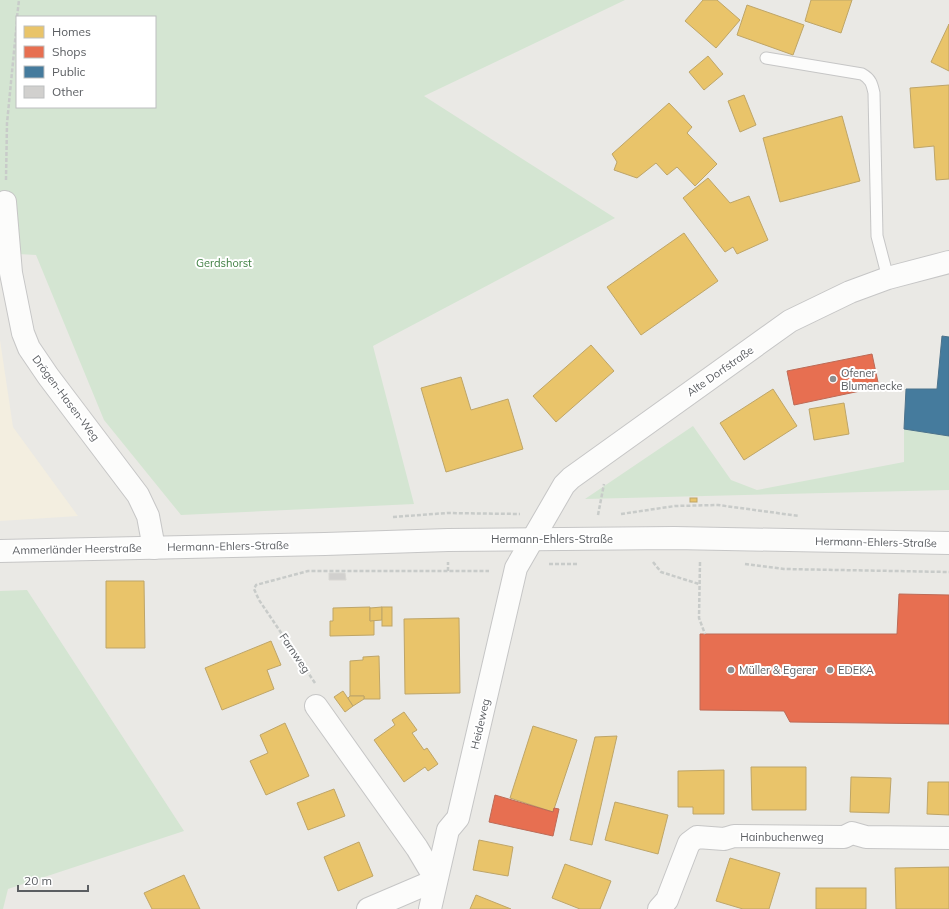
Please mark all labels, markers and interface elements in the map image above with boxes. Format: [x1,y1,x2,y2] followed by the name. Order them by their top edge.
[16,16,156,108] legend
[52,24,91,39] text: Homes
[52,44,87,59] text: Shops
[52,64,86,79] text: Public
[52,84,84,99] text: Other
[196,256,252,270] park label: Gerdshorst
[684,343,756,399] street label: Alte Dorfstraße
[29,352,103,444] street label: Drögen-Hasen-Weg
[841,366,902,393] place label: Ofener Blumenecke
[828,374,838,384] marker: Ofener Blumenecke
[491,532,613,546] street label: Hermann-Ehlers-Straße
[815,534,937,550] street label: Hermann-Ehlers-Straße
[167,538,289,554] street label: Hermann-Ehlers-Straße
[12,541,142,557] street label: Ammerländer Heerstraße
[277,630,313,676] street label: Farnweg
[739,663,816,677] place label: Müller & Egerer
[838,663,874,677] place label: EDEKA
[726,665,736,675] marker: Müller & Egerer
[825,665,835,675] marker: EDEKA
[467,697,493,751] street label: Heideweg
[740,830,824,844] street label: Hainbuchenweg
[18,867,88,893] scale bar
[24,873,52,888] text: 20 m

